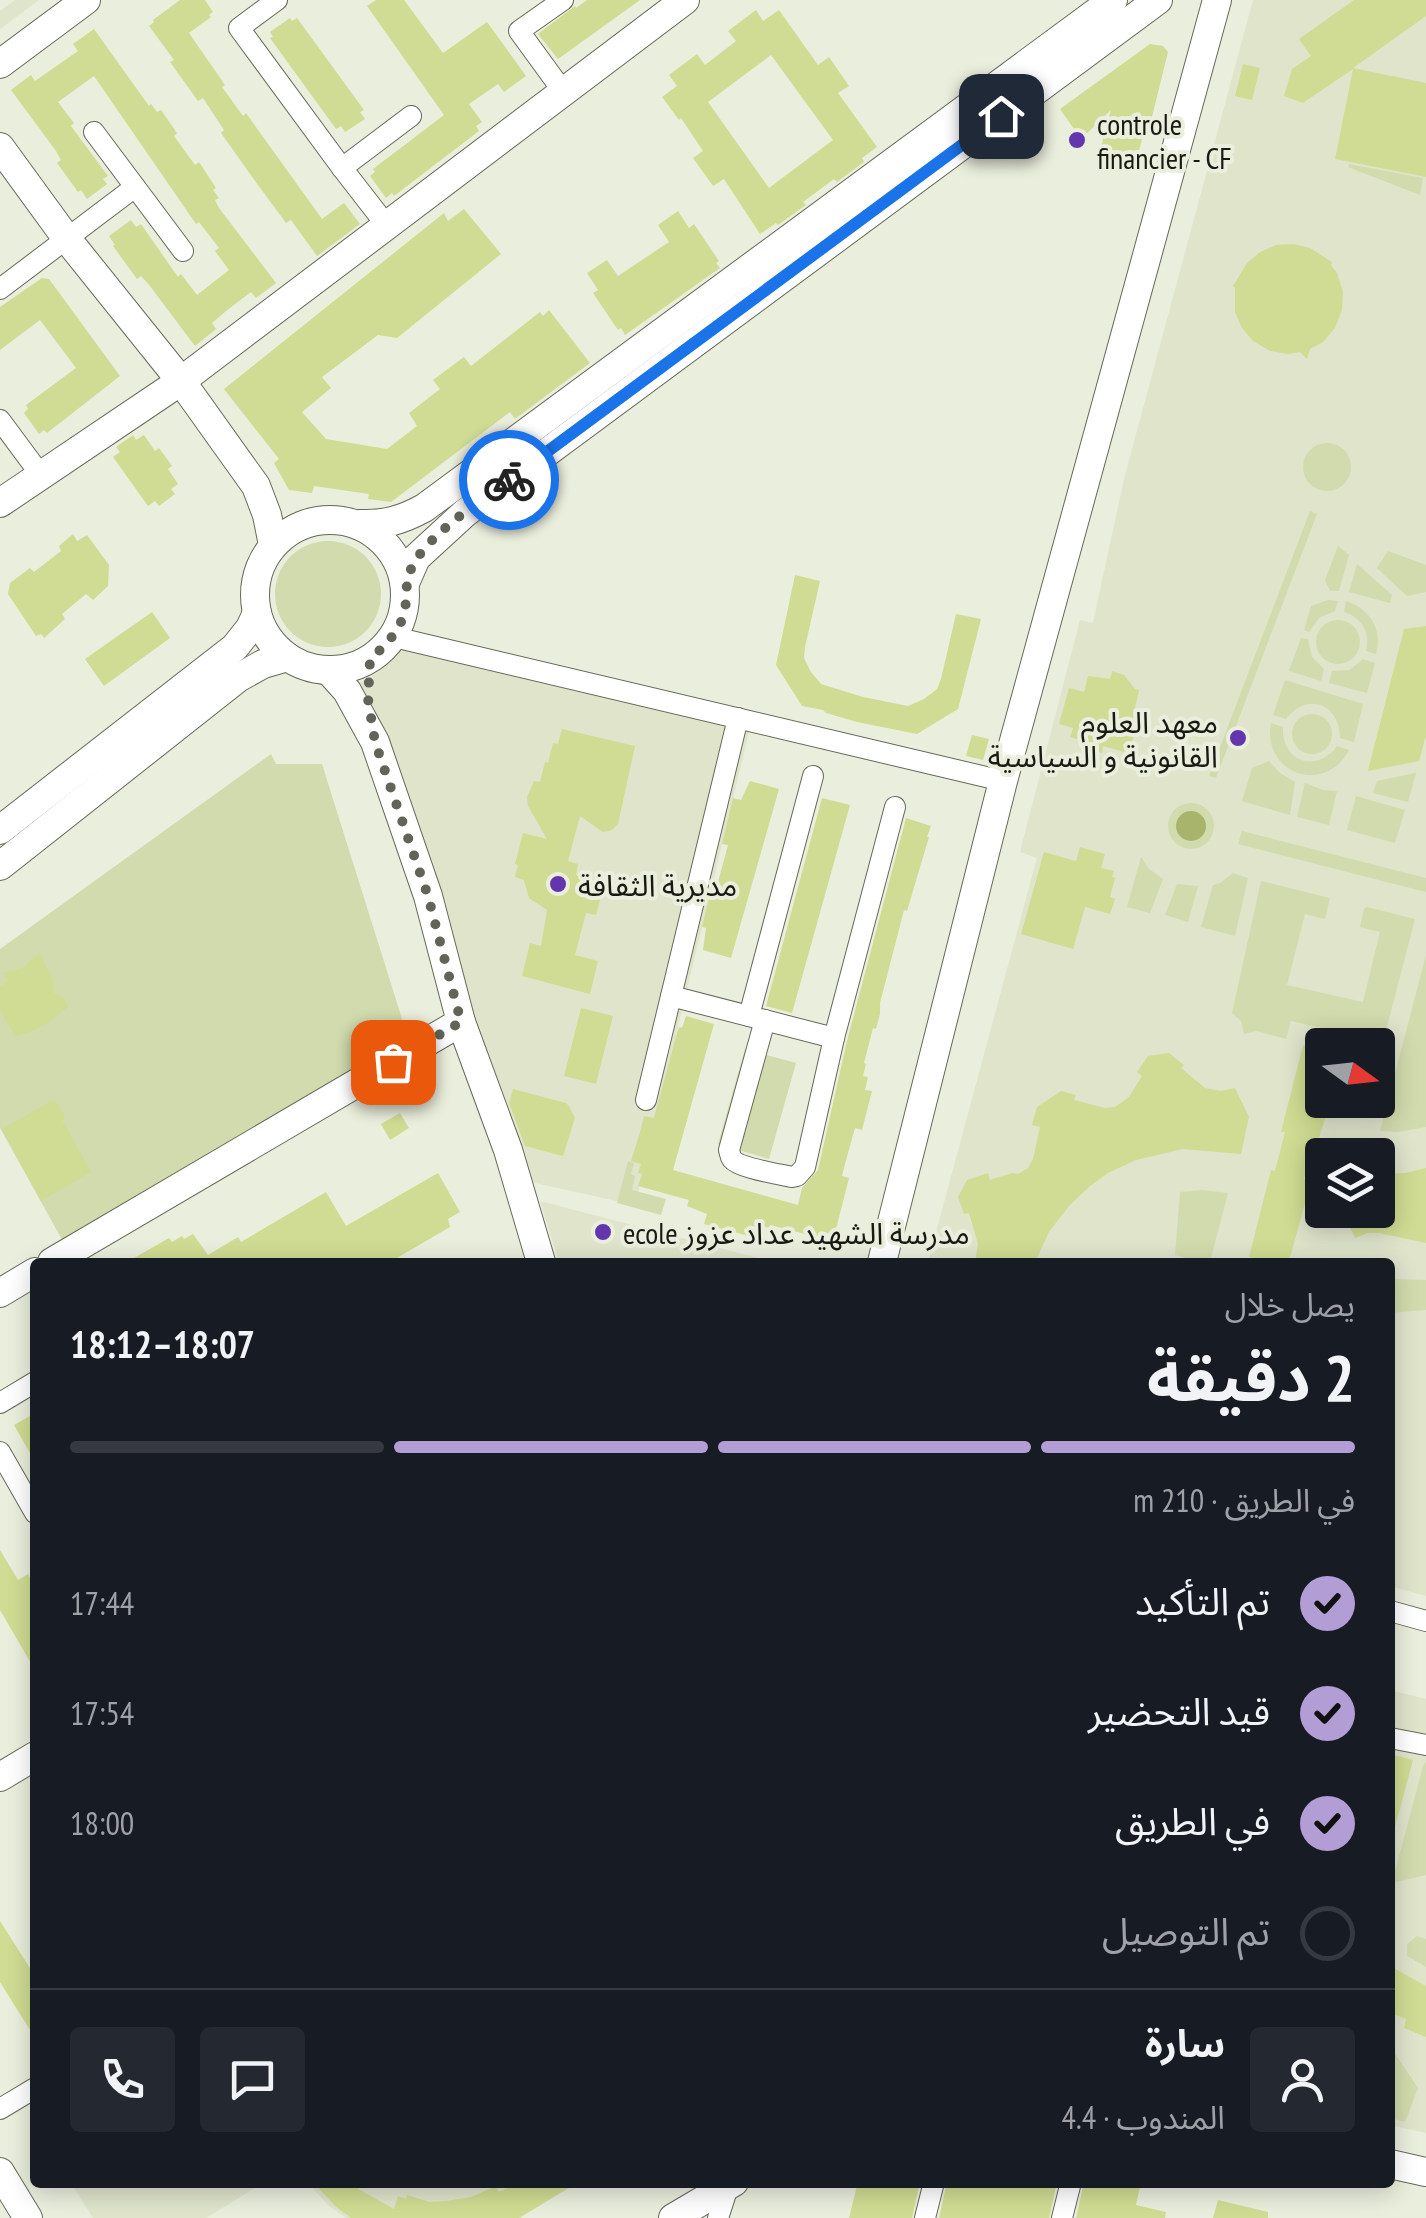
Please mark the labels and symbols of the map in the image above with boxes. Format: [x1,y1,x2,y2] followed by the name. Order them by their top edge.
[959,74,1044,159] pin
[1097,104,1232,177] place label: controle financier - CF
[1066,129,1088,151] marker: controle financier - CF
[459,430,559,530] courier
[988,702,1218,775] place label: معهد العلوم القانونية و السياسية
[1227,727,1249,749] marker: معهد العلوم القانونية و السياسية
[578,865,737,904] place label: مديرية الثقافة
[547,873,569,895] marker: مديرية الثقافة
[351,1020,436,1105] pin
[1305,1028,1395,1118] north arrow
[623,1213,970,1252] place label: ecole مدرسة الشهيد عداد عزوز
[592,1221,614,1243] marker: ecole مدرسة الشهيد عداد عزوز

